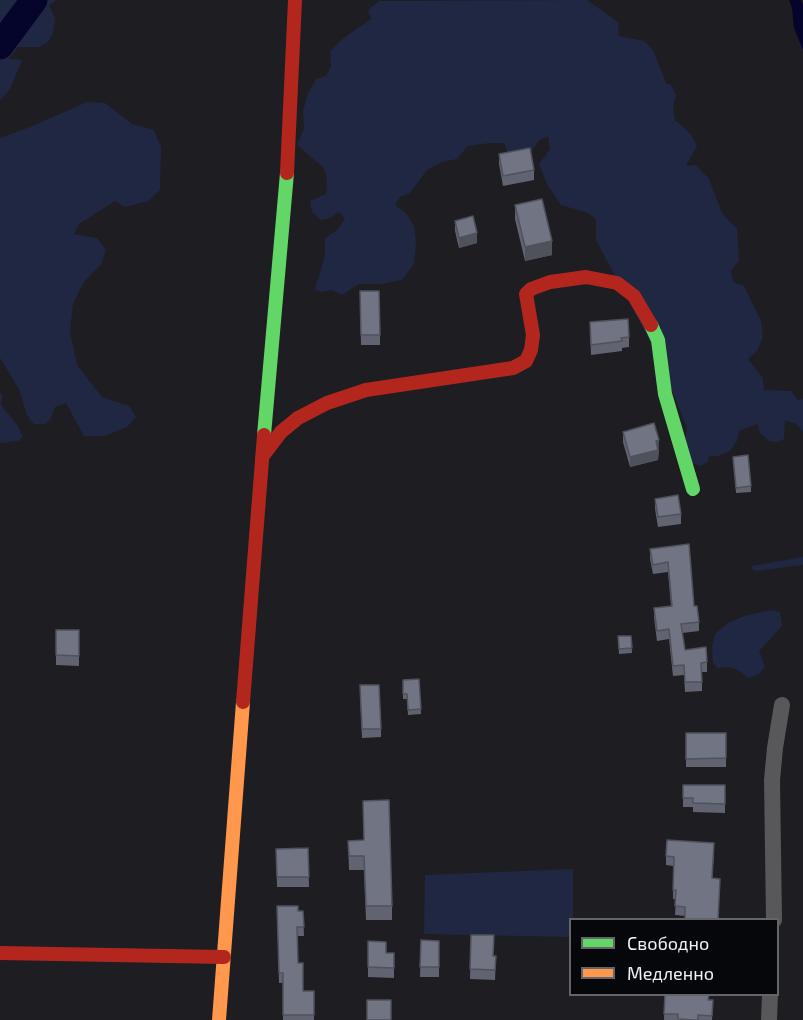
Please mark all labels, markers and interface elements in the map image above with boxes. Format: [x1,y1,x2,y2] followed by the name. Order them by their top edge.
[569,918,779,996] legend
[627,932,709,954] text: Свободно
[627,962,714,984] text: Медленно

